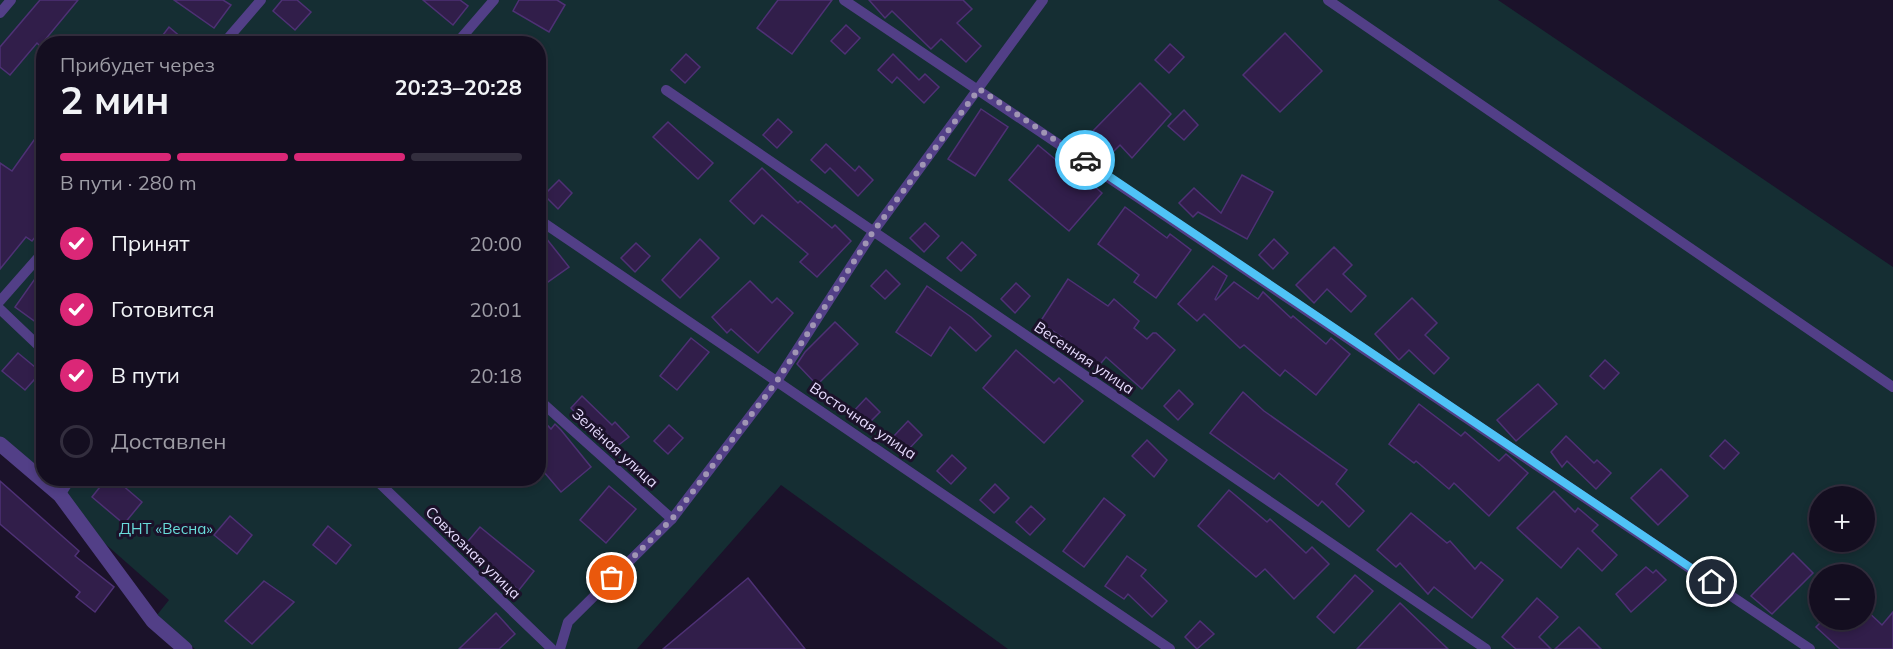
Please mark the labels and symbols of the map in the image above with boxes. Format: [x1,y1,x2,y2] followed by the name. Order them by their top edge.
[1055,130,1115,190] courier
[1031,317,1138,398] street label: Весенняя улица
[806,378,920,463] street label: Восточная улица
[568,404,662,491] street label: Зелёная улица
[422,502,525,603] street label: Совхозная улица
[119,519,213,538] park label: ДНТ «Весна»
[586,552,637,603] pin
[1686,556,1737,607] pin

